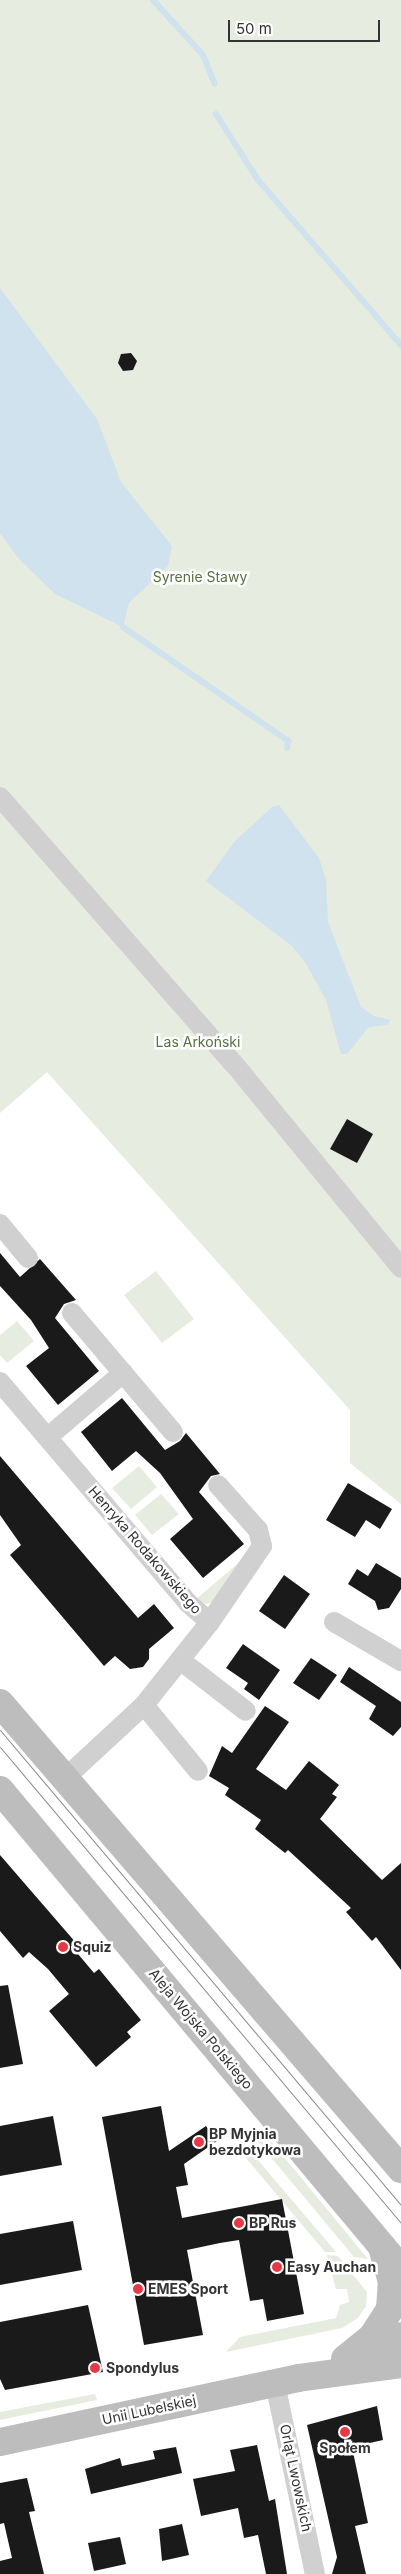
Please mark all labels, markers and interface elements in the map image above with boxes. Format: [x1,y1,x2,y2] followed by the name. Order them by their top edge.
[231,10,384,42] scale bar
[236,19,272,38] text: 50 m
[153,569,247,585] park label: Syrenie Stawy
[156,1034,240,1050] park label: Las Arkoński
[85,1483,205,1617] street label: Henryka Rodakowskiego
[73,1939,112,1955] place label: Squiz
[57,1941,69,1953] marker: Squiz
[146,1965,256,2093] street label: Aleja Wojska Polskiego
[209,2126,301,2158] place label: BP Myjnia bezdotykowa
[193,2136,205,2148] marker: BP Myjnia bezdotykowa
[249,2215,296,2231] place label: BP Rus
[233,2217,245,2229] marker: BP Rus
[287,2259,376,2275] place label: Easy Auchan
[271,2261,283,2273] marker: Easy Auchan
[148,2281,228,2297] place label: EMES Sport
[132,2283,144,2295] marker: EMES Sport
[106,2360,179,2376] place label: Spondylus
[88,2361,102,2375] marker: Spondylus
[100,2392,198,2428] street label: Unii Lubelskiej
[276,2423,316,2533] street label: Orląt Lwowskich
[339,2426,351,2438] marker: Społem
[319,2440,371,2456] place label: Społem

